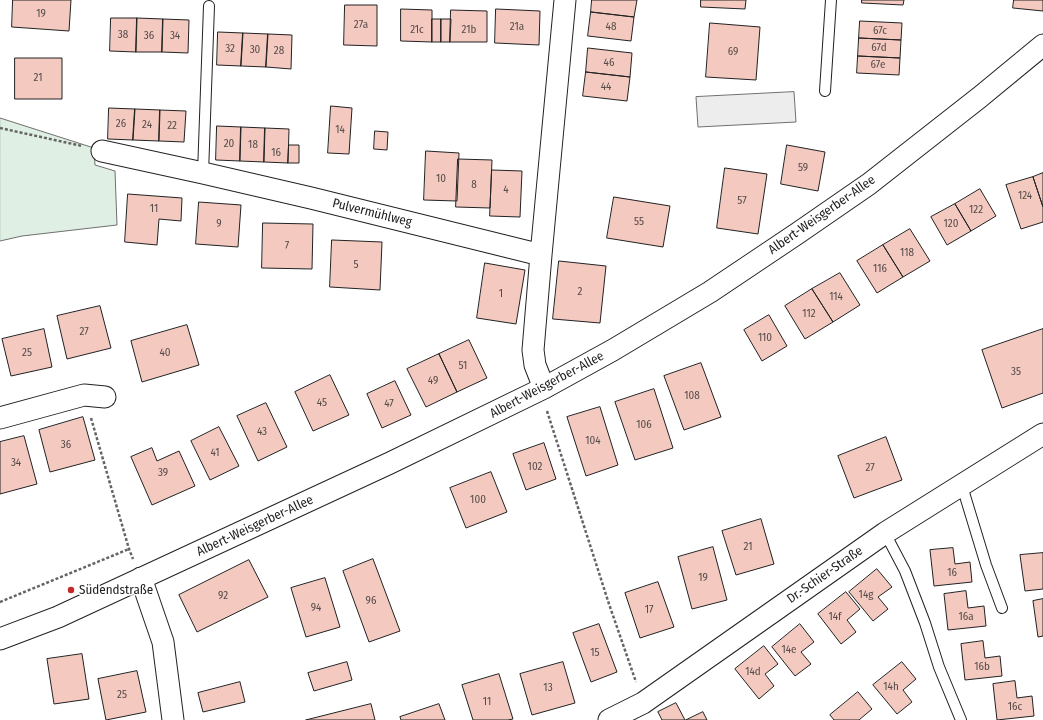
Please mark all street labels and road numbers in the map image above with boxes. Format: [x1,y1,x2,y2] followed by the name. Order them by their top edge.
[766,172,878,258] street label: Albert-Weisgerber-Allee
[331,196,413,230] street label: Pulvermühlweg
[487,348,607,422] street label: Albert-Weisgerber-Allee
[194,492,316,560] street label: Albert-Weisgerber-Allee
[784,543,866,607] street label: Dr.-Schier-Straße

